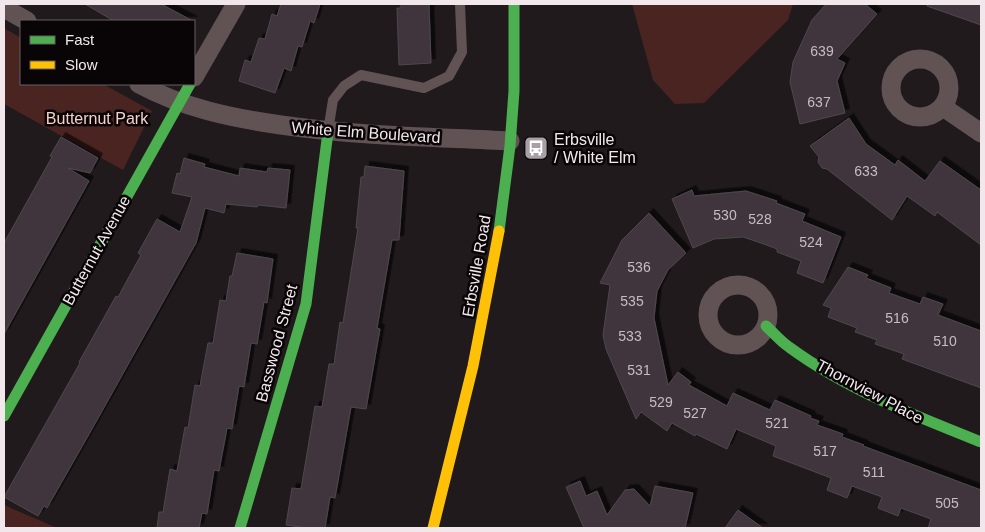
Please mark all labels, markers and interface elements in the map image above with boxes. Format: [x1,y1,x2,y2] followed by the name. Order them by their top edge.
[20,20,195,85] legend
[65,31,95,48] text: Fast
[810,43,834,59] house number: 639
[65,56,98,73] text: Slow
[807,94,831,110] house number: 637
[46,110,149,127] park label: Butternut Park
[291,119,441,146] street label: White Elm Boulevard
[554,131,636,166] place label: Erbsville / White Elm
[523,135,549,161] bus stop icon: Erbsville / White Elm
[854,163,878,179] house number: 633
[59,192,134,308] street label: Butternut Avenue
[713,207,737,223] house number: 530
[748,211,772,227] house number: 528
[459,214,494,318] street label: Erbsville Road
[799,234,823,250] house number: 524
[627,259,651,275] house number: 536
[253,282,300,404] street label: Basswood Street
[620,293,644,309] house number: 535
[885,310,909,326] house number: 516
[618,328,642,344] house number: 533
[933,333,957,349] house number: 510
[814,356,926,427] street label: Thornview Place
[627,362,651,378] house number: 531
[649,394,673,410] house number: 529
[683,405,707,421] house number: 527
[765,415,789,431] house number: 521
[813,443,837,459] house number: 517
[863,464,885,480] house number: 511
[935,495,959,511] house number: 505

